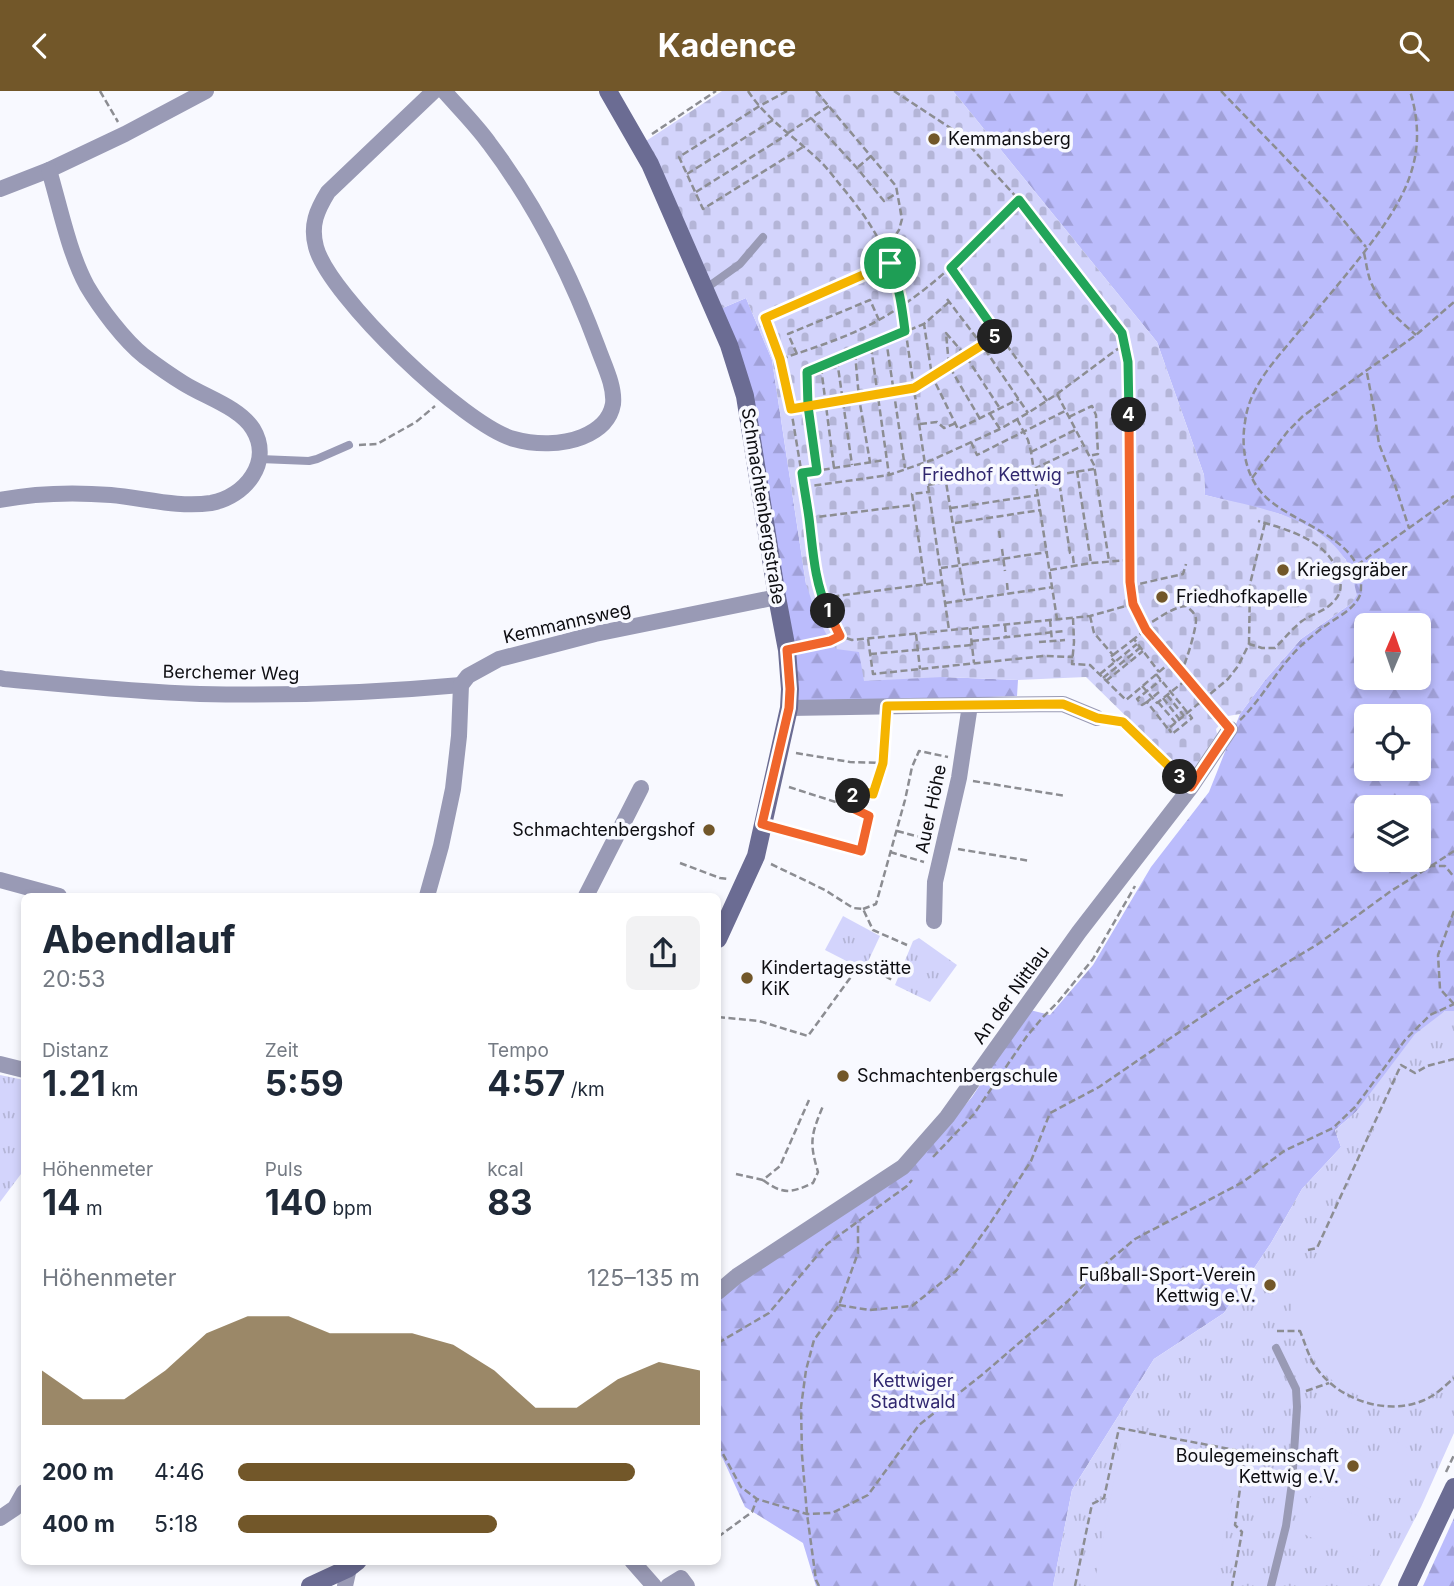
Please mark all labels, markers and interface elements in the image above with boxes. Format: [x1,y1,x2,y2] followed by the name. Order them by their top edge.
[658,26,796,65] text: Kadence
[21,27,59,65] icon: back
[1395,27,1433,65] icon: search
[948,128,1071,149] place label: Kemmansberg
[926,131,942,147] marker: Kemmansberg
[860,233,920,293] pin
[871,244,909,282] icon: arrive
[978,320,1012,355] pin: 5
[988,325,1001,348] text: 5
[1112,397,1146,433] pin: 4
[1122,403,1135,426] text: 4
[738,406,789,606] street label: Schmachtenbergstraße
[922,464,1062,485] park label: Friedhof Kettwig
[1297,559,1408,580] place label: Kriegsgräber
[1275,562,1291,578] marker: Kriegsgräber
[1176,586,1308,607] place label: Friedhofkapelle
[1154,589,1170,605] marker: Friedhofkapelle
[810,594,846,629] pin: 1
[501,598,633,647] street label: Kemmannsweg
[823,599,832,622] text: 1
[1354,613,1432,689] north arrow
[1354,613,1431,872] map controls
[163,661,300,684] street label: Berchemer Weg
[1354,704,1431,781] button: locate
[1162,759,1198,795] pin: 3
[911,762,950,855] street label: Auer Höhe
[1173,765,1186,788] text: 3
[836,779,870,813] pin: 2
[847,784,858,807] text: 2
[1354,795,1431,872] button: layers
[512,819,695,840] place label: Schmachtenbergshof
[701,822,717,838] marker: Schmachtenbergshof
[42,916,236,962] text: Abendlauf
[626,916,700,990] button: share
[968,942,1053,1048] street label: An der Nittlau
[761,957,911,999] place label: Kindertagesstätte KiK
[42,965,105,993] text: 20:53
[739,970,755,986] marker: Kindertagesstätte KiK
[42,1039,109,1062] text: Distanz
[265,1039,299,1062] text: Zeit
[487,1039,549,1062] text: Tempo
[42,1062,106,1104] text: 1.21
[265,1062,344,1104] text: 5:59
[487,1062,565,1104] text: 4:57
[857,1065,1058,1086] place label: Schmachtenbergschule
[835,1068,851,1084] marker: Schmachtenbergschule
[106,1078,138,1101] text: km
[565,1078,605,1101] text: /km
[42,1158,153,1181] text: Höhenmeter
[265,1158,303,1181] text: Puls
[487,1158,524,1181] text: kcal
[42,1181,81,1223] text: 14
[265,1181,327,1223] text: 140
[487,1181,533,1223] text: 83
[81,1197,103,1220] text: m
[327,1197,372,1220] text: bpm
[42,1264,176,1292] text: Höhenmeter
[587,1264,700,1292] text: 125–135 m
[1079,1264,1256,1306] place label: Fußball-Sport-Verein Kettwig e.V.
[1262,1277,1278,1293] marker: Fußball-Sport-Verein Kettwig e.V.
[870,1370,956,1412] park label: Kettwiger Stadtwald
[1176,1445,1339,1487] place label: Boulegemeinschaft Kettwig e.V.
[42,1458,114,1486] text: 200 m
[154,1458,205,1486] text: 4:46
[1345,1458,1361,1474] marker: Boulegemeinschaft Kettwig e.V.
[42,1510,115,1538] text: 400 m
[154,1510,198,1538] text: 5:18

